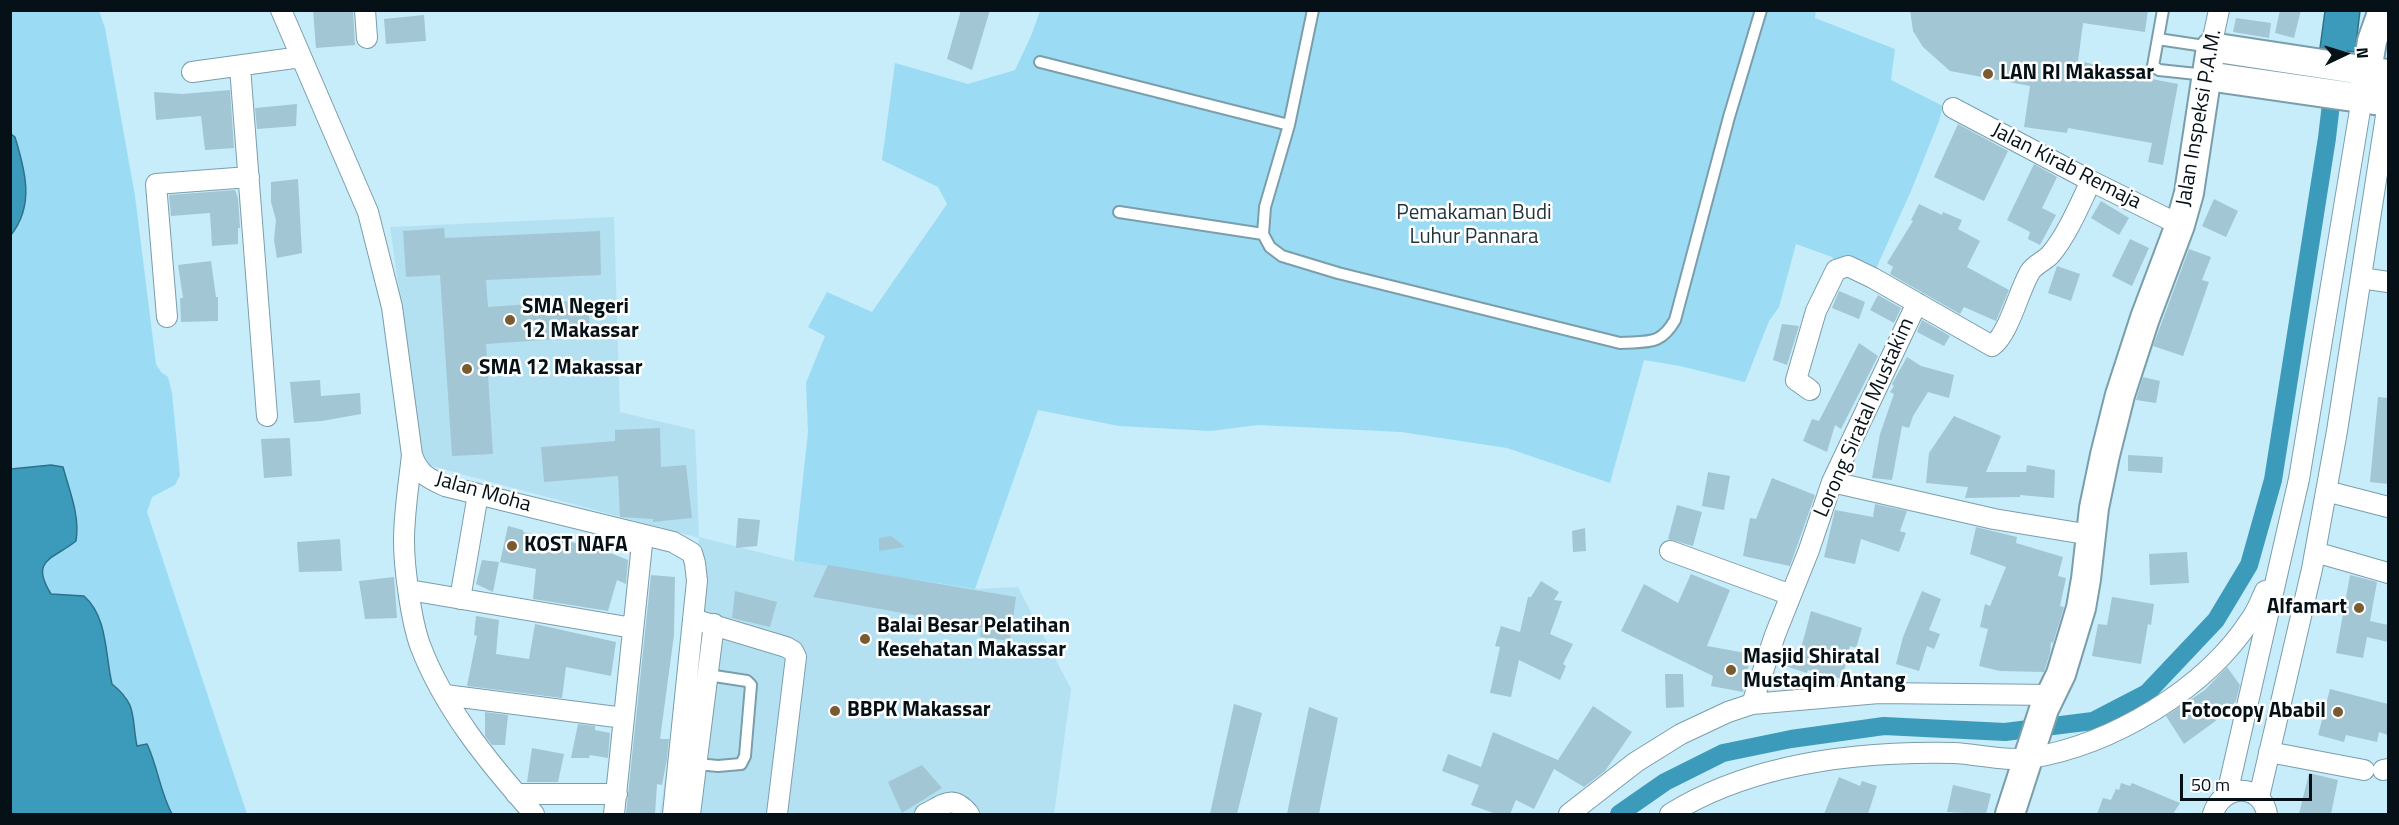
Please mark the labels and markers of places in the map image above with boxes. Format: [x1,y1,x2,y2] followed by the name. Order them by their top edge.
[2000,61,2154,87] place label: LAN RI Makassar
[1981,67,1995,81] marker: LAN RI Makassar
[522,295,639,345] place label: SMA Negeri 12 Makassar
[503,313,517,327] marker: SMA Negeri 12 Makassar
[479,356,643,382] place label: SMA 12 Makassar
[460,362,474,376] marker: SMA 12 Makassar
[524,533,628,559] place label: KOST NAFA
[505,539,519,553] marker: KOST NAFA
[2267,595,2347,621] place label: Alfamart
[2352,601,2366,615] marker: Alfamart
[877,614,1070,664] place label: Balai Besar Pelatihan Kesehatan Makassar
[858,632,872,646] marker: Balai Besar Pelatihan Kesehatan Makassar
[1743,645,1905,695] place label: Masjid Shiratal Mustaqim Antang
[1724,663,1738,677] marker: Masjid Shiratal Mustaqim Antang
[847,698,991,724] place label: BBPK Makassar
[2181,699,2326,725] place label: Fotocopy Ababil
[828,704,842,718] marker: BBPK Makassar
[2331,705,2345,719] marker: Fotocopy Ababil

